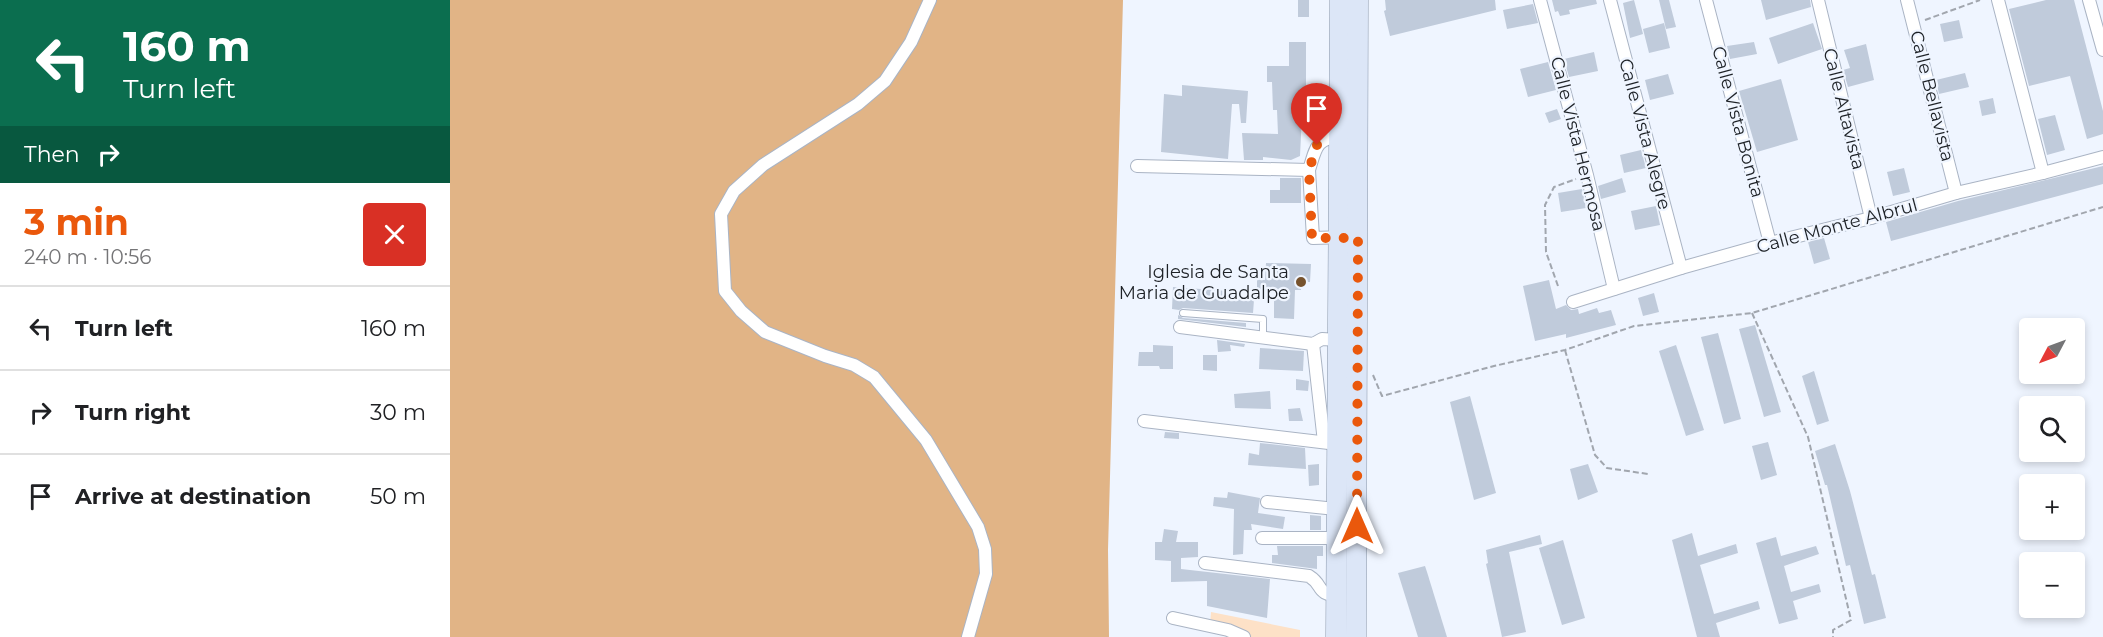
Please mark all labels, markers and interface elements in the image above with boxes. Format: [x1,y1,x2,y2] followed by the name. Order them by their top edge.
[123,20,251,72] text: 160 m
[24,24,102,102] icon: left
[1905,28,1959,164] street label: Calle Bellavista
[1707,44,1769,200] street label: Calle Vista Bonita
[1818,46,1870,172] street label: Calle Altavista
[1546,54,1610,234] street label: Calle Vista Hermosa
[1614,56,1676,212] street label: Calle Vista Alegre
[123,72,236,105] text: Turn left
[1291,83,1342,145] pin
[1300,92,1333,125] icon: arrive
[92,138,125,171] icon: right
[24,141,80,168] text: Then
[1754,194,1920,258] street label: Calle Monte Albrul
[24,200,129,244] text: 3 min
[363,203,426,266] button: close
[24,245,152,269] text: 240 m · 10:56
[1119,261,1289,304] place label: Iglesia de Santa Maria de Guadalpe
[1294,275,1308,289] marker: Iglesia de Santa Maria de Guadalpe
[24,312,57,345] icon: left
[75,315,173,342] text: Turn left
[361,315,426,342] text: 160 m
[2019,318,2085,384] north arrow
[2019,318,2085,618] map controls
[24,396,57,429] icon: right
[2019,396,2085,462] button: search
[75,399,190,426] text: Turn right
[370,399,426,426] text: 30 m
[2019,474,2085,540] button: +
[24,480,57,513] icon: arrive
[75,483,311,510] text: Arrive at destination
[370,483,426,510] text: 50 m
[1325,494,1389,558] position arrow
[2019,552,2085,618] button: −

